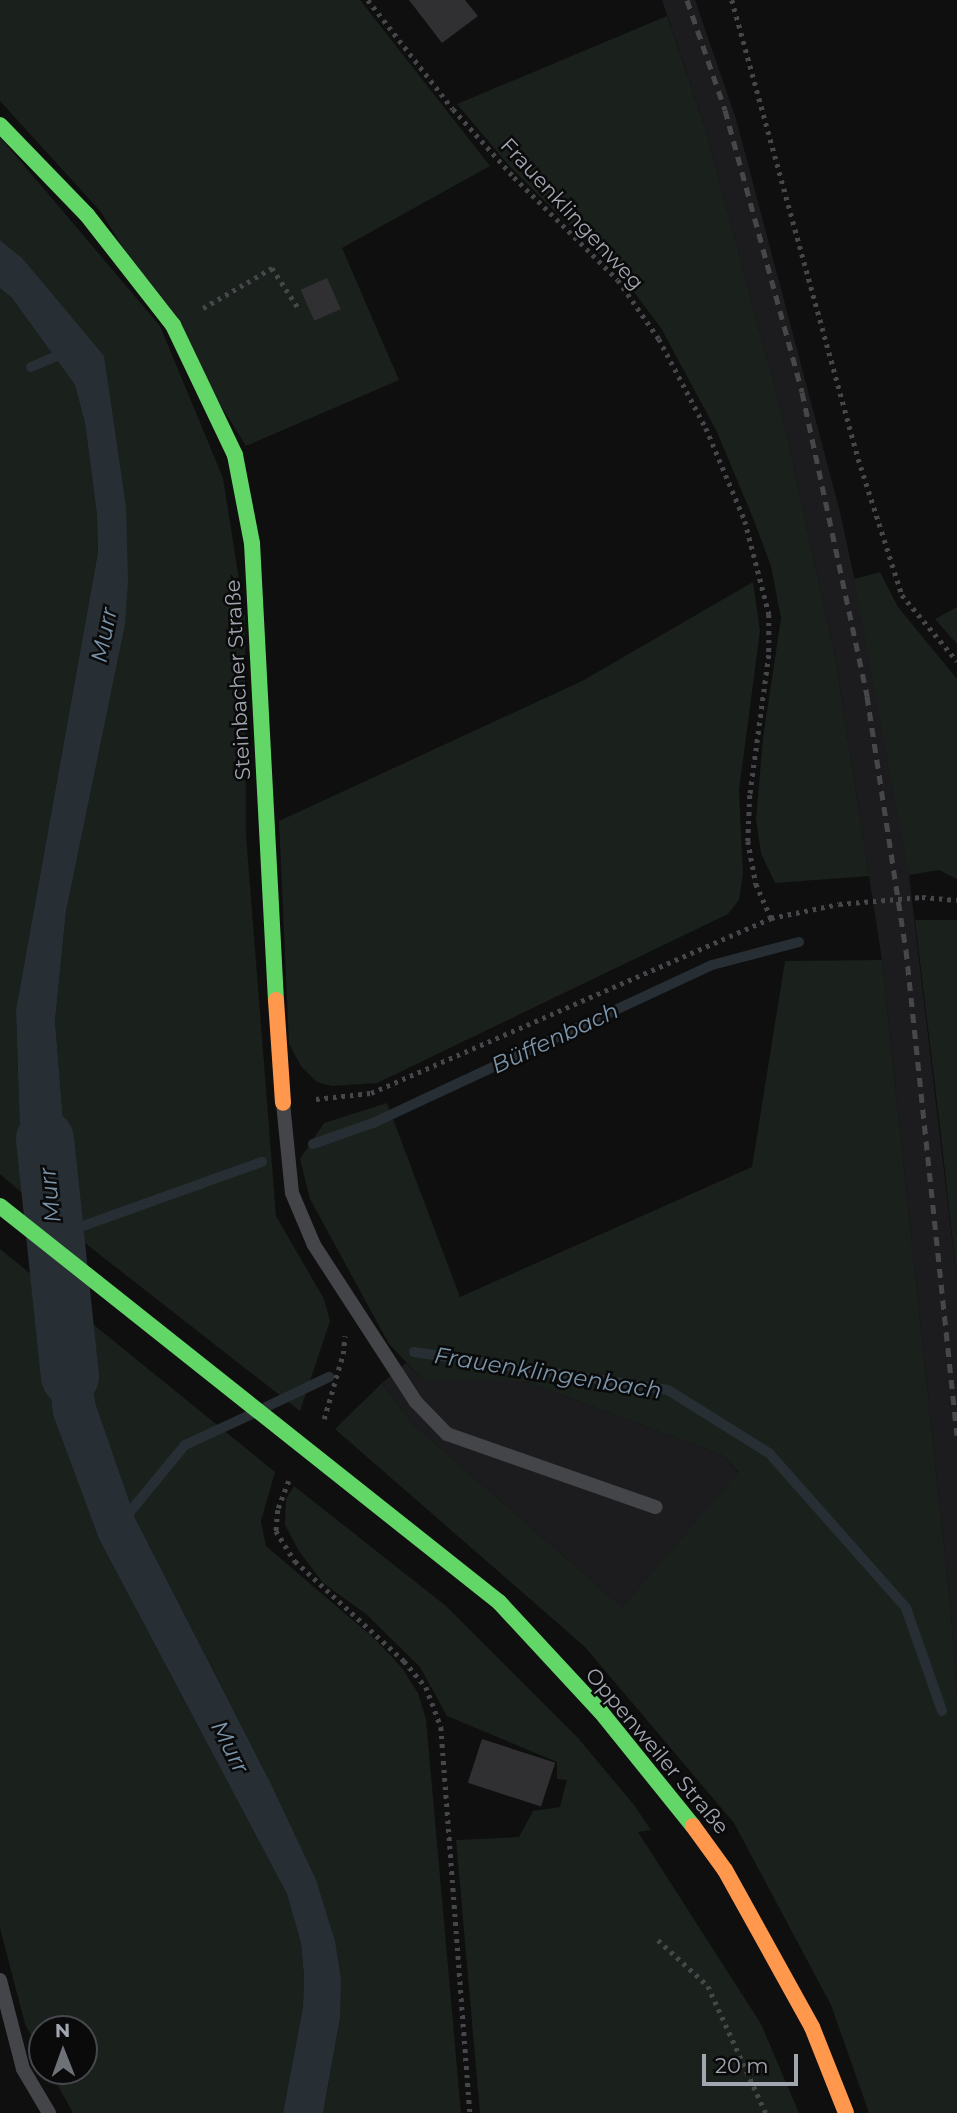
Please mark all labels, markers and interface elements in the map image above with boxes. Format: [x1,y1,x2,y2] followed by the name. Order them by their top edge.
[495,133,649,295] street label: Frauenklingenweg
[220,579,256,781] street label: Steinbacher Straße
[85,605,123,665] water label: Murr
[487,997,623,1079] water label: Büffenbach
[33,1166,67,1224] water label: Murr
[432,1341,664,1405] water label: Frauenklingenbach
[580,1663,734,1839] street label: Oppenweiler Straße
[205,1716,255,1778] water label: Murr
[28,2015,98,2085] north arrow
[55,2019,71,2042] text: N
[705,2039,801,2084] scale bar
[715,2053,769,2078] text: 20 m

